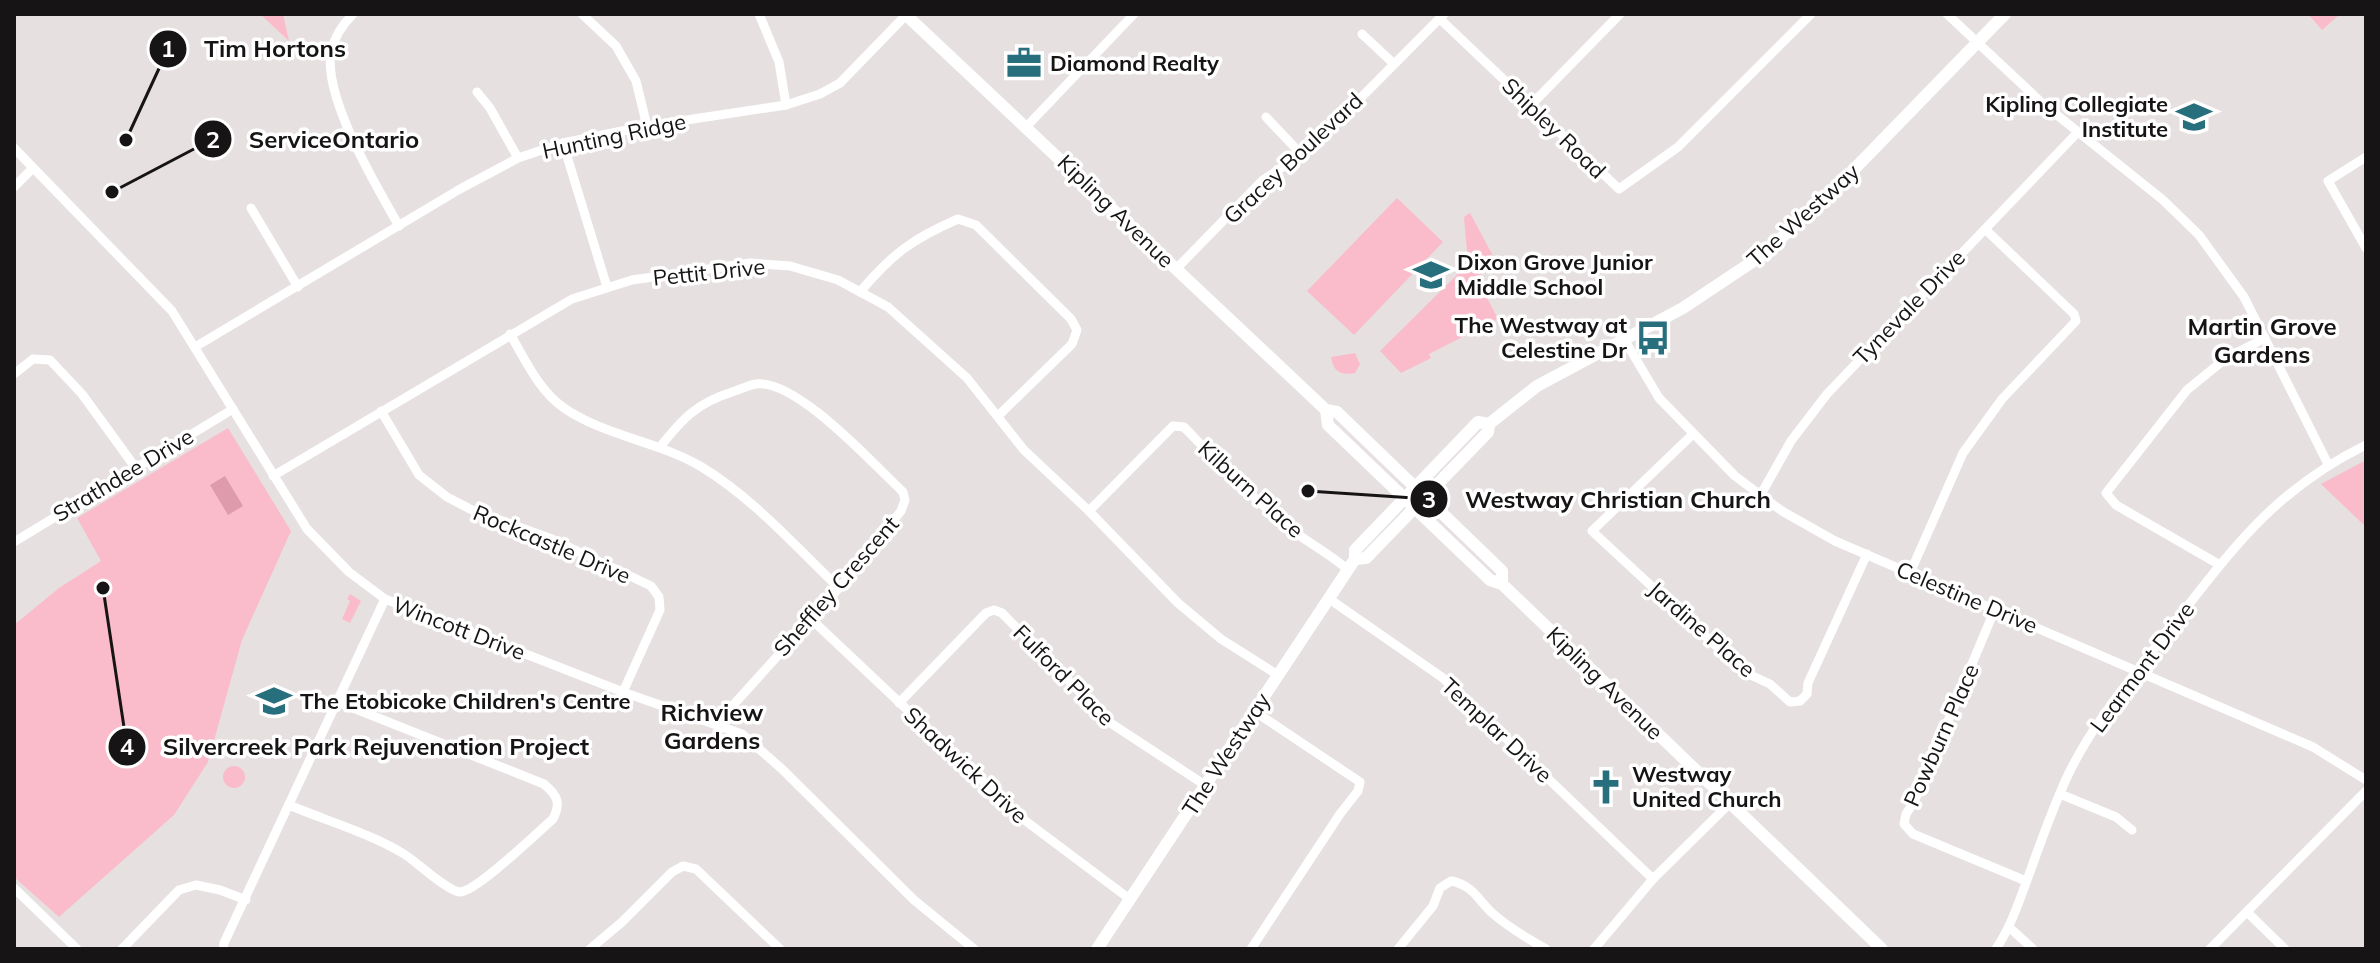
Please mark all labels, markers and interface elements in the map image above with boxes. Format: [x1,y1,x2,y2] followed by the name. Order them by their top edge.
[148,25,362,73] callout: Tim Hortons
[161,33,175,63] text: 1
[204,33,346,63] text: Tim Hortons
[1005,44,1043,82] office icon: Diamond Realty
[1050,49,1219,77] place label: Diamond Realty
[1496,72,1612,184] street label: Shipley Road
[1218,86,1368,230] street label: Gracey Boulevard
[1985,90,2168,143] place label: Kipling Collegiate Institute
[2175,98,2213,136] school or university icon: Kipling Collegiate Institute
[540,107,688,165] street label: Hunting Ridge
[193,115,435,163] callout: ServiceOntario
[206,124,220,154] text: 2
[249,124,419,154] text: ServiceOntario
[1052,148,1180,274] street label: Kipling Avenue
[1741,157,1865,273] street label: The Westway
[1847,244,1971,370] street label: Tynevale Drive
[1457,248,1653,301] place label: Dixon Grove Junior Middle School
[651,252,767,292] street label: Pettit Drive
[1412,256,1450,294] school or university icon: Dixon Grove Junior Middle School
[1455,311,1627,364] place label: The Westway at Celestine Dr
[2187,311,2337,369] district label: Martin Grove Gardens
[1634,319,1672,357] bus stop icon: The Westway at Celestine Dr
[48,422,198,528] street label: Strathdee Drive
[1192,434,1310,544] street label: Kilburn Place
[1409,475,1787,523] callout: Westway Christian Church
[1422,484,1436,514] text: 3
[1465,484,1771,514] text: Westway Christian Church
[469,498,635,590] street label: Rockcastle Drive
[768,510,905,662] street label: Sheffley Crescent
[1892,555,2042,639] street label: Celestine Drive
[1643,575,1761,683] street label: Jardine Place
[389,590,529,666] street label: Wincott Drive
[2084,596,2200,738] street label: Learmont Drive
[1007,618,1121,732] street label: Fulford Place
[1541,620,1669,746] street label: Kipling Avenue
[1897,659,1985,811] street label: Powburn Place
[1436,672,1558,788] street label: Templar Drive
[255,682,293,720] school or university icon: The Etobicoke Children's Centre
[300,687,631,715] place label: The Etobicoke Children's Centre
[1176,687,1276,821] street label: The Westway
[660,697,764,755] district label: Richview Gardens
[899,701,1033,829] street label: Shadwick Drive
[107,723,606,771] callout: Silvercreek Park Rejuvenation Project
[120,731,134,761] text: 4
[163,731,589,761] text: Silvercreek Park Rejuvenation Project
[1632,760,1782,813] place label: Westway United Church
[1587,768,1625,806] church icon: Westway United Church

